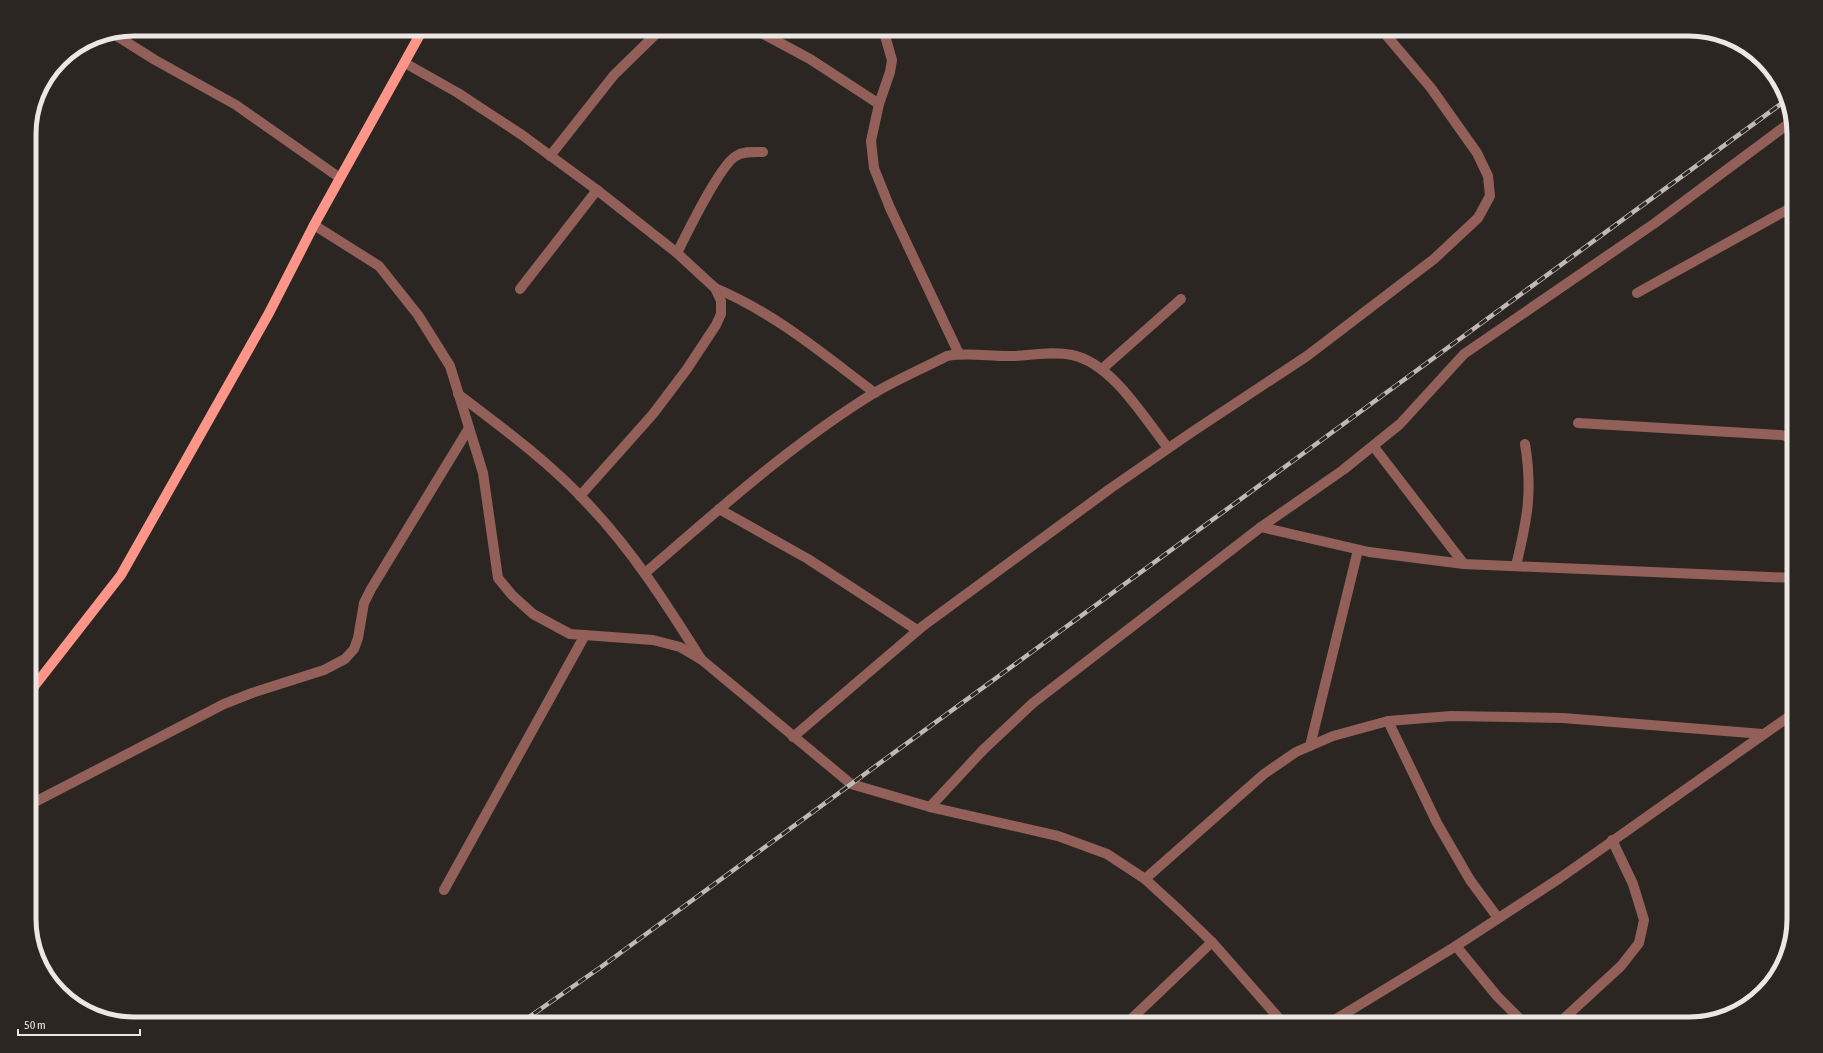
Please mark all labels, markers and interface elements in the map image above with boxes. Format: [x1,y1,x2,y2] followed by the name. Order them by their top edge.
[18,1011,140,1037] scale bar
[24,1018,46,1032] text: 50 m

